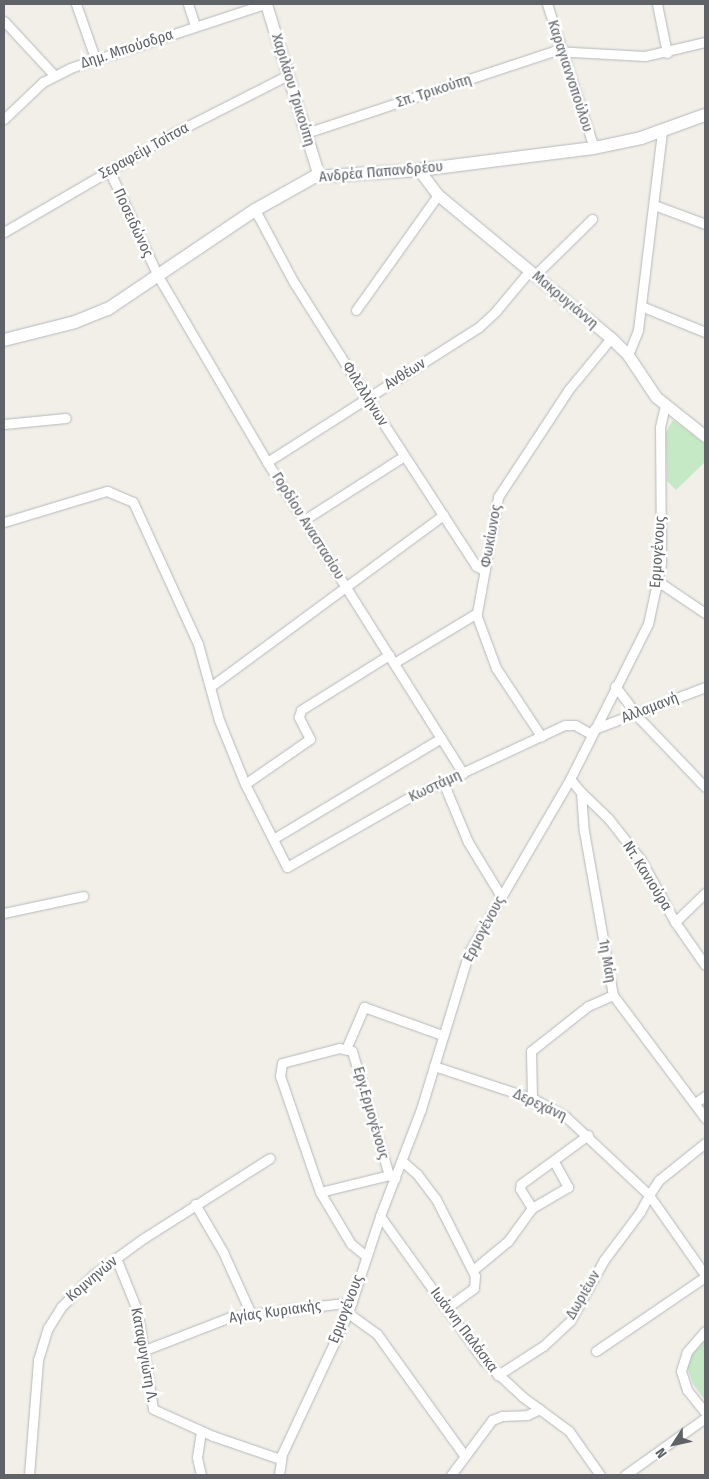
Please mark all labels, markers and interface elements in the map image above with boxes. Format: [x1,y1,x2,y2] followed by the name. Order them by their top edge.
[543,18,597,134] street label: Καραγιαννοπούλου
[78,26,176,72] street label: Δημ. Μπούσδρα
[267,31,319,149] street label: Χαριλάου Τρικούπη
[394,70,474,112] street label: Σπ. Τρικούπη
[96,119,192,183] street label: Σεραφείμ Τσίτσα
[318,158,444,186] street label: Ανδρέα Παπανδρέου
[109,186,157,260] street label: Ποσειδώνος
[528,267,602,333] street label: Μακρυγιάννη
[381,354,429,394] street label: Ανθέων
[338,358,392,430] street label: Φιλελλήνων
[268,469,348,583] street label: Γορδίου Αναστασίου
[477,503,505,569] street label: Φωκίωνος
[647,516,669,588] street label: Ερμογένους
[619,689,681,727] street label: Αλλαμανή
[406,766,464,806] street label: Κωστάμη
[618,838,676,914] street label: Ντ. Κανιούρα
[459,893,509,965] street label: Ερμογένους
[594,938,620,984] street label: 1η Μάη
[349,1065,393,1161] street label: Εργ.Ερμογένους
[510,1085,570,1125] street label: Δερεχάνη
[63,1252,121,1306] street label: Κομνηνών
[562,1267,604,1323] street label: Δωριέων
[325,1272,367,1346] street label: Ερμογένους
[426,1284,502,1376] street label: Ιωάννη Παλάσκα
[228,1297,322,1327] street label: Αγίας Κυριακής
[127,1306,161,1404] street label: Καταφυγιώτη Λ.
[649,1419,699,1469] north arrow
[652,1445,671,1461] text: N

